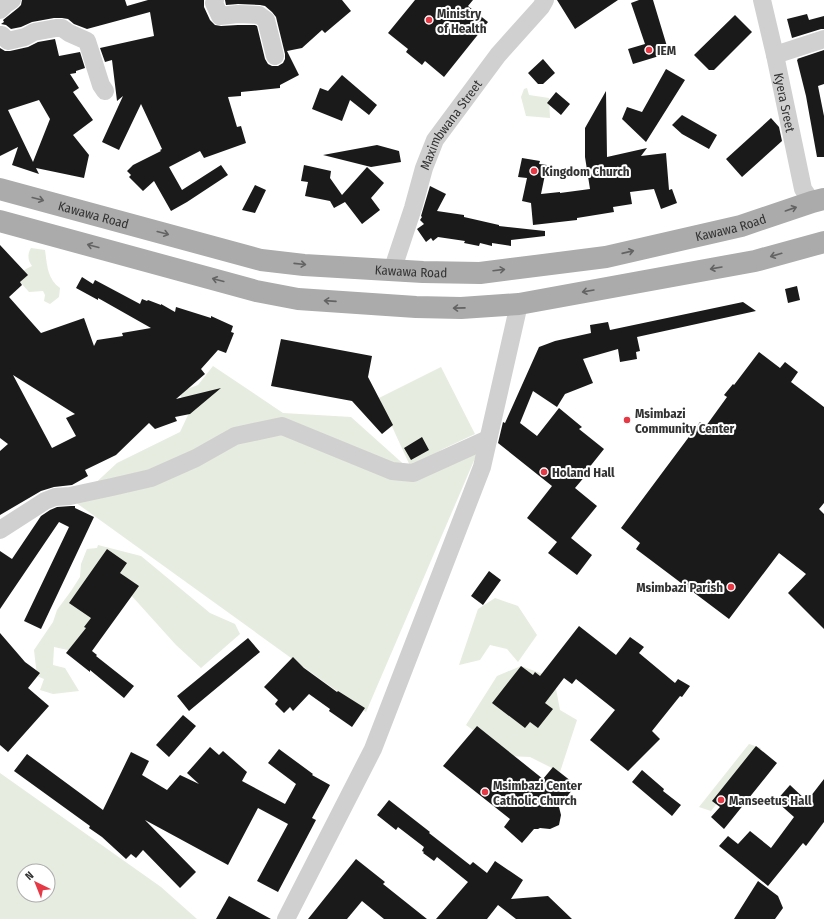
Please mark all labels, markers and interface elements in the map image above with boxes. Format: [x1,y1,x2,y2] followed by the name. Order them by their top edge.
[437,6,487,36] place label: Ministry of Health
[424,15,434,25] marker: Ministry of Health
[657,43,676,58] place label: IEM
[644,45,654,55] marker: IEM
[771,71,799,134] street label: Kyera Sreet
[417,76,485,172] street label: Maximbwana Street
[542,164,630,179] place label: Kingdom Church
[529,166,539,176] marker: Kingdom Church
[31,196,44,203] one-way arrow
[57,198,131,231] street label: Kawawa Road
[785,205,798,212] one-way arrow
[694,211,768,244] street label: Kawawa Road
[156,230,169,237] one-way arrow
[86,242,99,250] one-way arrow
[621,247,634,255] one-way arrow
[770,252,783,259] one-way arrow
[293,260,306,268] one-way arrow
[374,262,447,280] street label: Kawawa Road
[710,265,723,273] one-way arrow
[492,266,505,274] one-way arrow
[212,276,225,284] one-way arrow
[582,287,595,295] one-way arrow
[324,298,337,305] one-way arrow
[453,304,466,312] one-way arrow
[635,406,735,436] place label: Msimbazi Community Center
[622,415,632,425] marker: Msimbazi Community Center
[552,465,615,480] place label: Holand Hall
[539,467,549,477] marker: Holand Hall
[636,580,723,595] place label: Msimbazi Parish
[726,582,736,592] marker: Msimbazi Parish
[493,778,582,808] place label: Msimbazi Center Catholic Church
[480,787,490,797] marker: Msimbazi Center Catholic Church
[729,793,812,808] place label: Manseetus Hall
[716,795,726,805] marker: Manseetus Hall
[16,863,56,903] north arrow
[23,869,36,883] text: N

